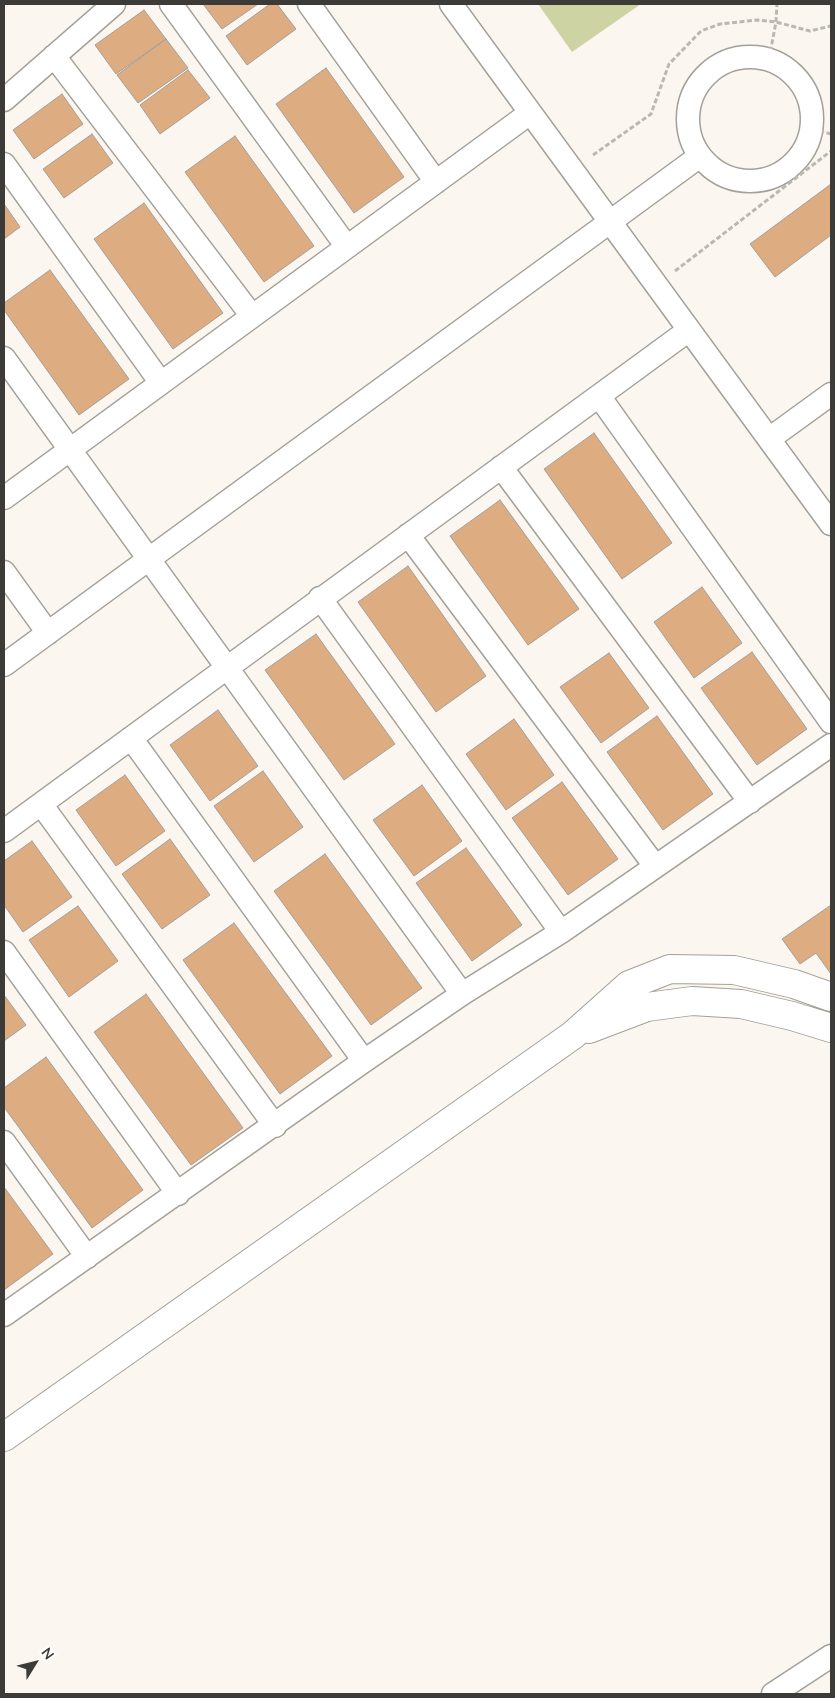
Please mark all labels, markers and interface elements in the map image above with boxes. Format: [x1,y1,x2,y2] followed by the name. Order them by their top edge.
[10,1638,60,1688] north arrow
[37,1644,58,1664] text: N

